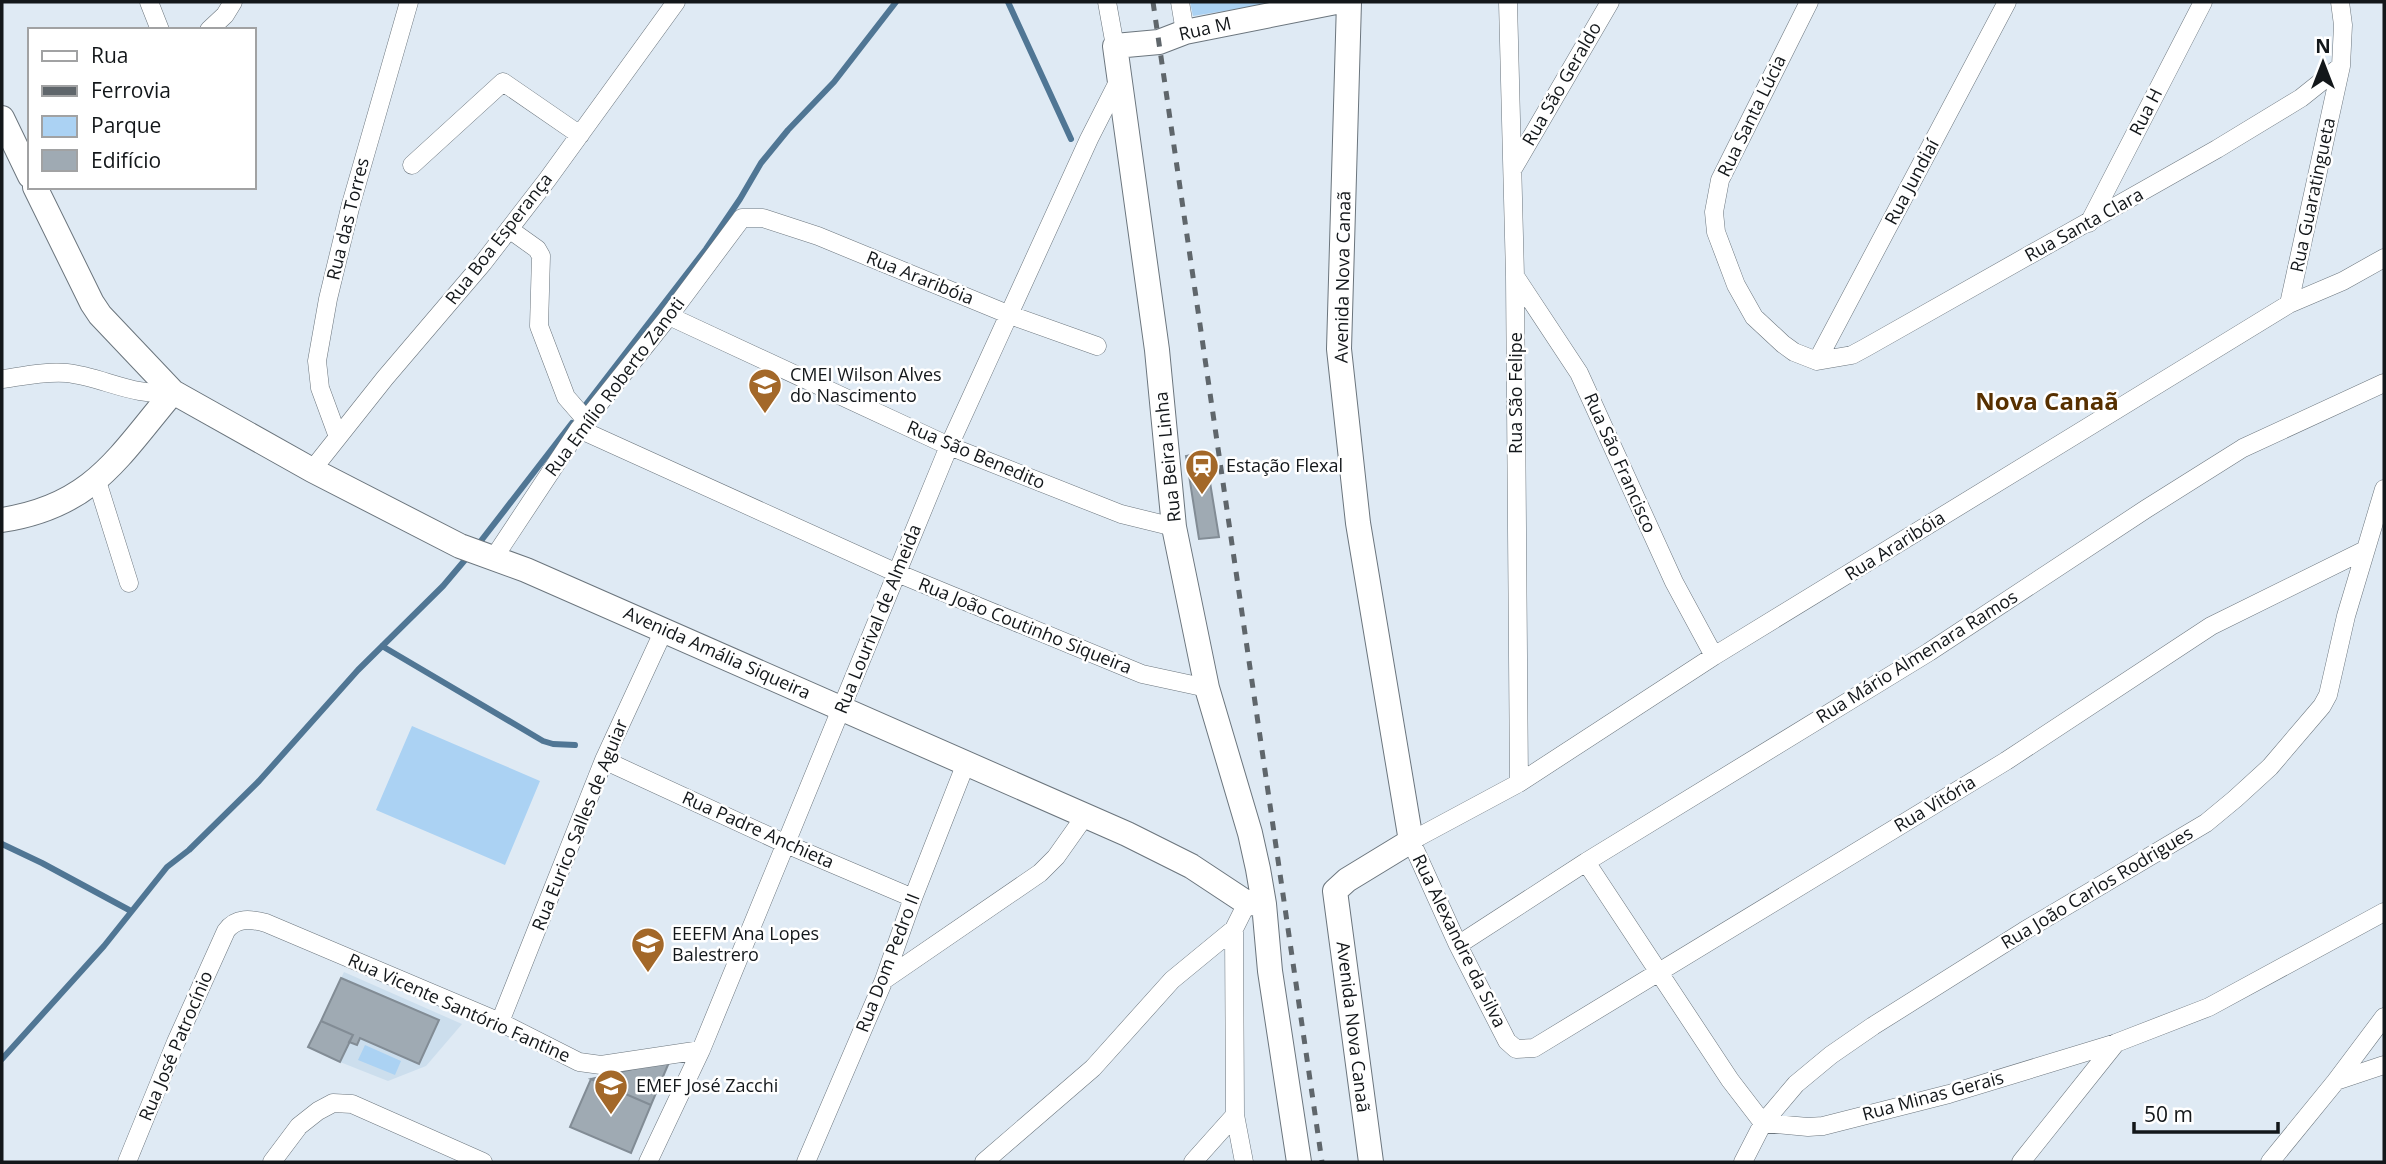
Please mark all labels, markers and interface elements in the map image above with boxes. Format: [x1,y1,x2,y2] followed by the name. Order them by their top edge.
[1176,10,1233,46] street label: Rua M
[1516,17,1606,150] street label: Rua São Geraldo
[28,28,256,189] legend
[2288,28,2358,98] north arrow
[2315,33,2331,59] text: N
[91,41,129,69] text: Rua
[1711,51,1791,180] street label: Rua Santa Lúcia
[91,76,171,104] text: Ferrovia
[2123,84,2167,139] street label: Rua H
[91,111,161,139] text: Parque
[2284,115,2340,274] street label: Rua Guaratingueta
[1878,134,1944,229] street label: Rua Jundiaí
[91,146,161,174] text: Edifício
[320,155,374,282] street label: Rua das Torres
[439,168,557,309] street label: Rua Boa Esperança
[2020,182,2147,267] street label: Rua Santa Clara
[1328,191,1356,363] street label: Avenida Nova Canaã
[863,245,978,310] street label: Rua Araribóia
[539,292,689,481] street label: Rua Emílio Roberto Zanoti
[1503,332,1527,454] street label: Rua São Felipe
[790,362,942,407] place label: CMEI Wilson Alves do Nascimento
[746,366,784,415] school or university icon: CMEI Wilson Alves do Nascimento
[1975,384,2119,417] district label: Nova Canaã
[1579,389,1663,536] street label: Rua São Francisco
[1148,391,1186,524] street label: Rua Beira Linha
[904,414,1049,494] street label: Rua São Benedito
[1183,447,1221,496] station icon: Estação Flexal
[1226,453,1343,477] place label: Estação Flexal
[1840,505,1949,585] street label: Rua Araribóia
[828,520,926,717] street label: Rua Lourival de Almeida
[915,571,1136,679] street label: Rua João Coutinho Siqueira
[1811,584,2022,728] street label: Rua Mário Almenara Ramos
[620,600,815,704] street label: Avenida Amália Siqueira
[526,715,633,934] street label: Rua Eurico Salles de Aguiar
[1889,769,1980,837] street label: Rua Vitória
[679,785,838,873] street label: Rua Padre Anchieta
[1996,820,2197,954] street label: Rua João Carlos Rodrigues
[1407,850,1512,1031] street label: Rua Alexandre da Silva
[850,890,925,1036] street label: Rua Dom Pedro II
[672,921,819,966] place label: EEEFM Ana Lopes Balestrero
[629,925,667,974] school or university icon: EEEFM Ana Lopes Balestrero
[1332,940,1376,1114] street label: Avenida Nova Canaã
[344,947,574,1067] street label: Rua Vicente Santório Fantine
[133,967,218,1124] street label: Rua José Patrocínio
[1859,1065,2006,1125] street label: Rua Minas Gerais
[592,1067,630,1116] school or university icon: EMEF José Zacchi
[636,1073,778,1097] place label: EMEF José Zacchi
[2134,1090,2278,1134] scale bar
[2144,1100,2193,1128] text: 50 m

